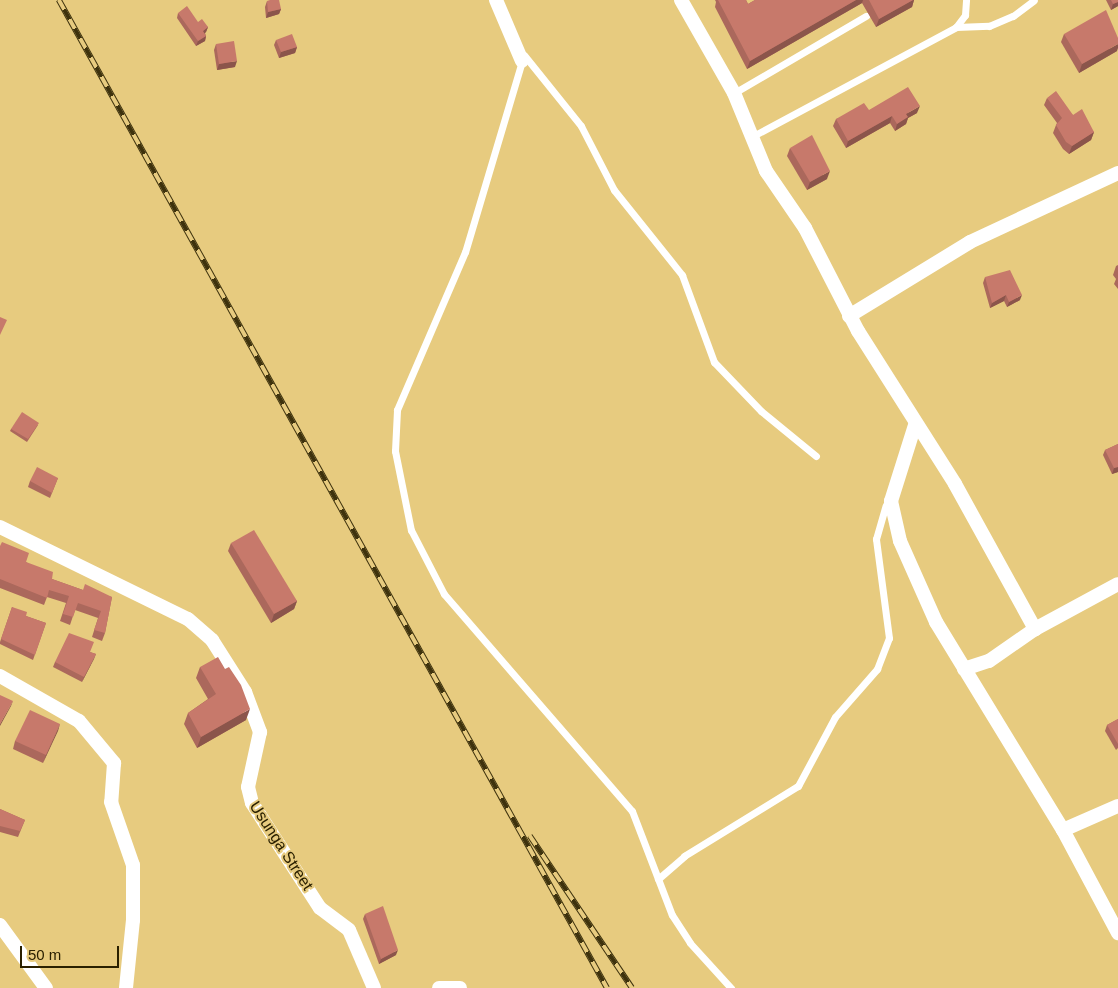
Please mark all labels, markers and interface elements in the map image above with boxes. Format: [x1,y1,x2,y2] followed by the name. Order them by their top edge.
[245,798,317,894] street label: Usunga Street
[22,936,121,968] scale bar
[28,946,61,963] text: 50 m

